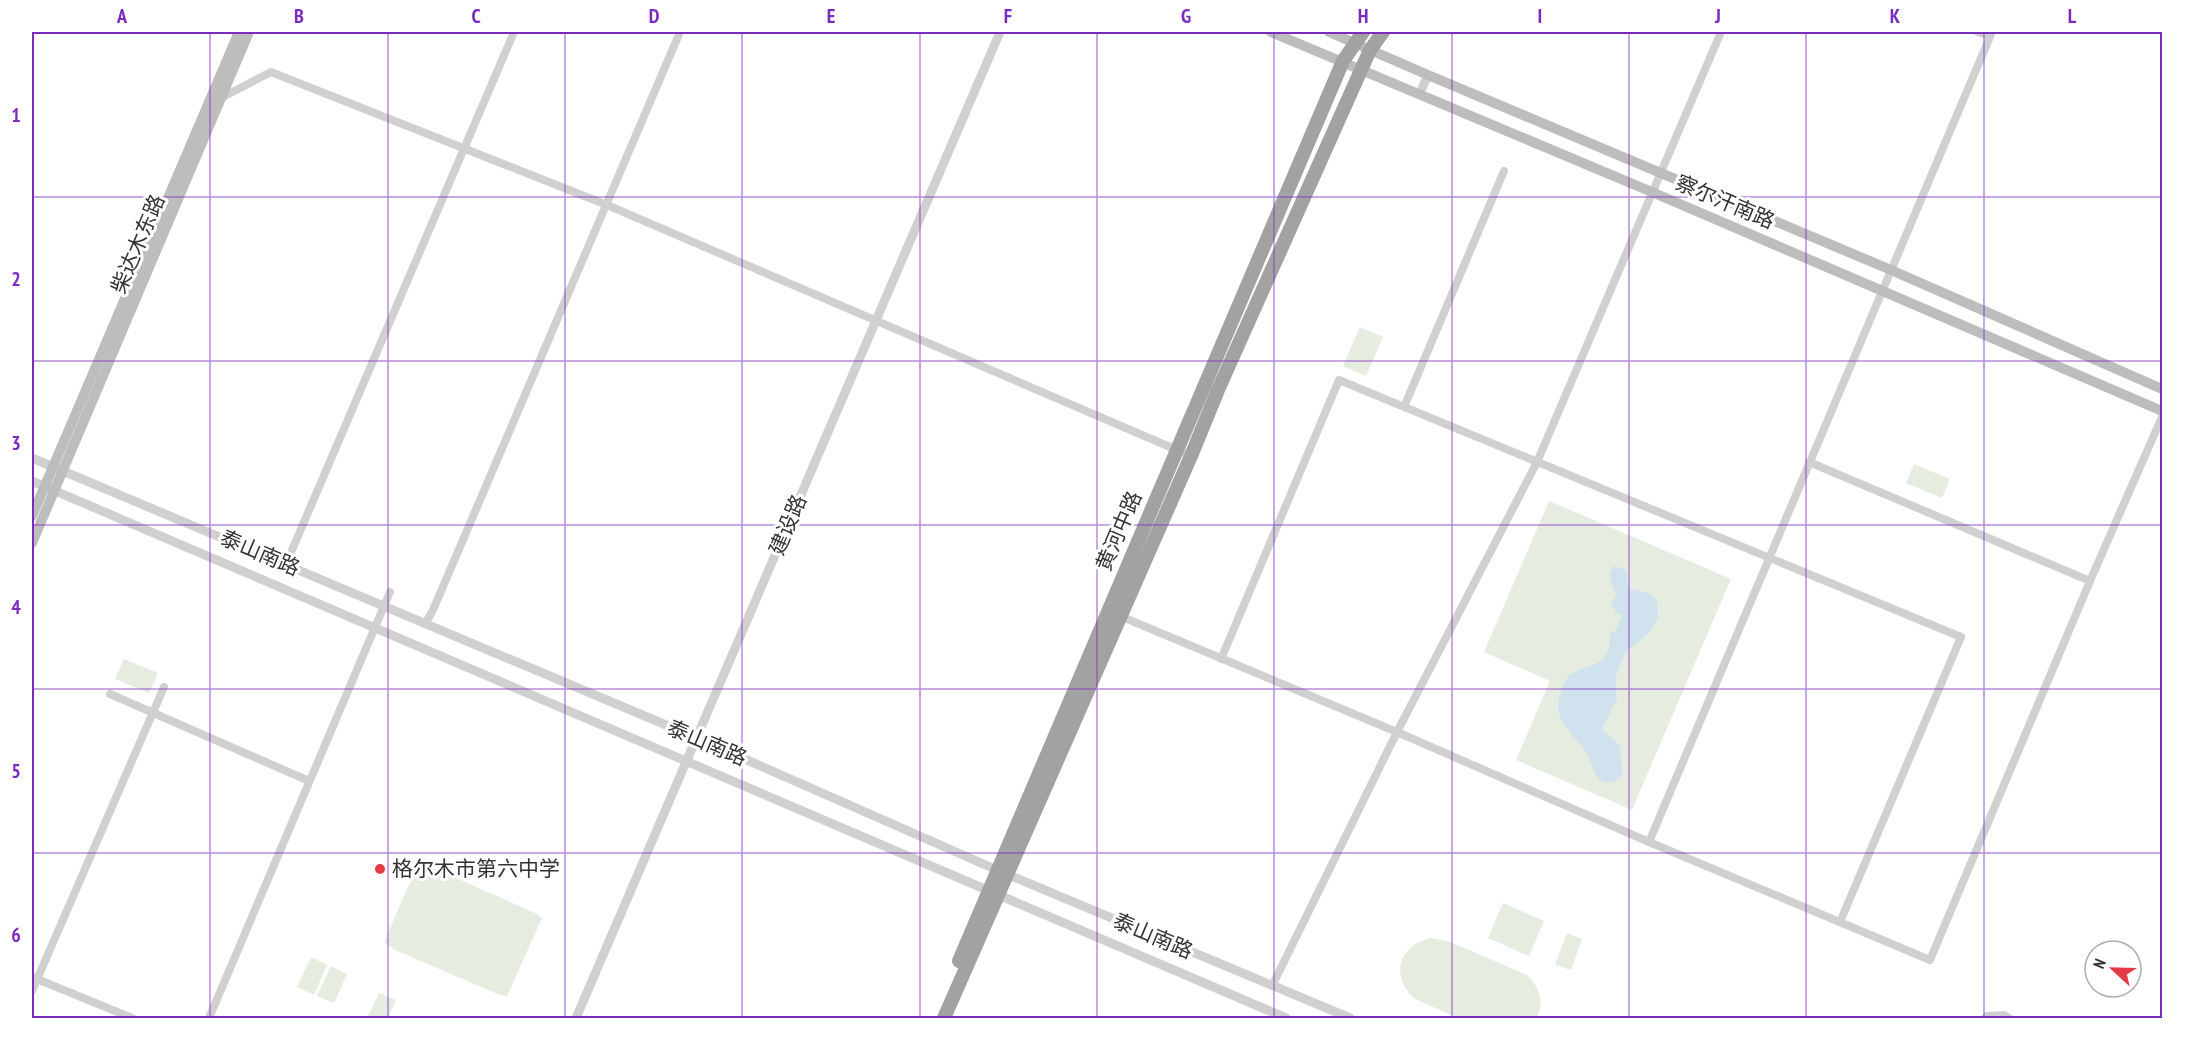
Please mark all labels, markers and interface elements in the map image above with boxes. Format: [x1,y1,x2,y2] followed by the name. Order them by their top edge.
[116,3,128,29] text: A
[294,3,304,29] text: B
[471,3,481,29] text: C
[649,3,660,29] text: D
[827,3,835,29] text: E
[1004,3,1012,29] text: F
[1181,3,1191,29] text: G
[1358,3,1368,29] text: H
[1538,3,1542,29] text: I
[1714,3,1721,29] text: J
[1890,3,1901,29] text: K
[2068,3,2077,29] text: L
[11,102,21,128] text: 1
[1672,169,1779,234] street label: 察尔汗南路
[105,190,170,297] street label: 柴达木东路
[11,266,21,292] text: 2
[11,430,21,456] text: 3
[1090,487,1147,575] street label: 黄河中路
[763,491,812,559] street label: 建设路
[216,524,304,581] street label: 泰山南路
[11,594,21,620] text: 4
[663,714,751,771] street label: 泰山南路
[11,758,21,784] text: 5
[392,855,560,882] place label: 格尔木市第六中学
[373,862,387,876] marker: 格尔木市第六中学
[1109,907,1197,964] street label: 泰山南路
[11,922,21,948] text: 6
[2083,939,2143,999] north arrow
[2088,956,2110,971] text: N

